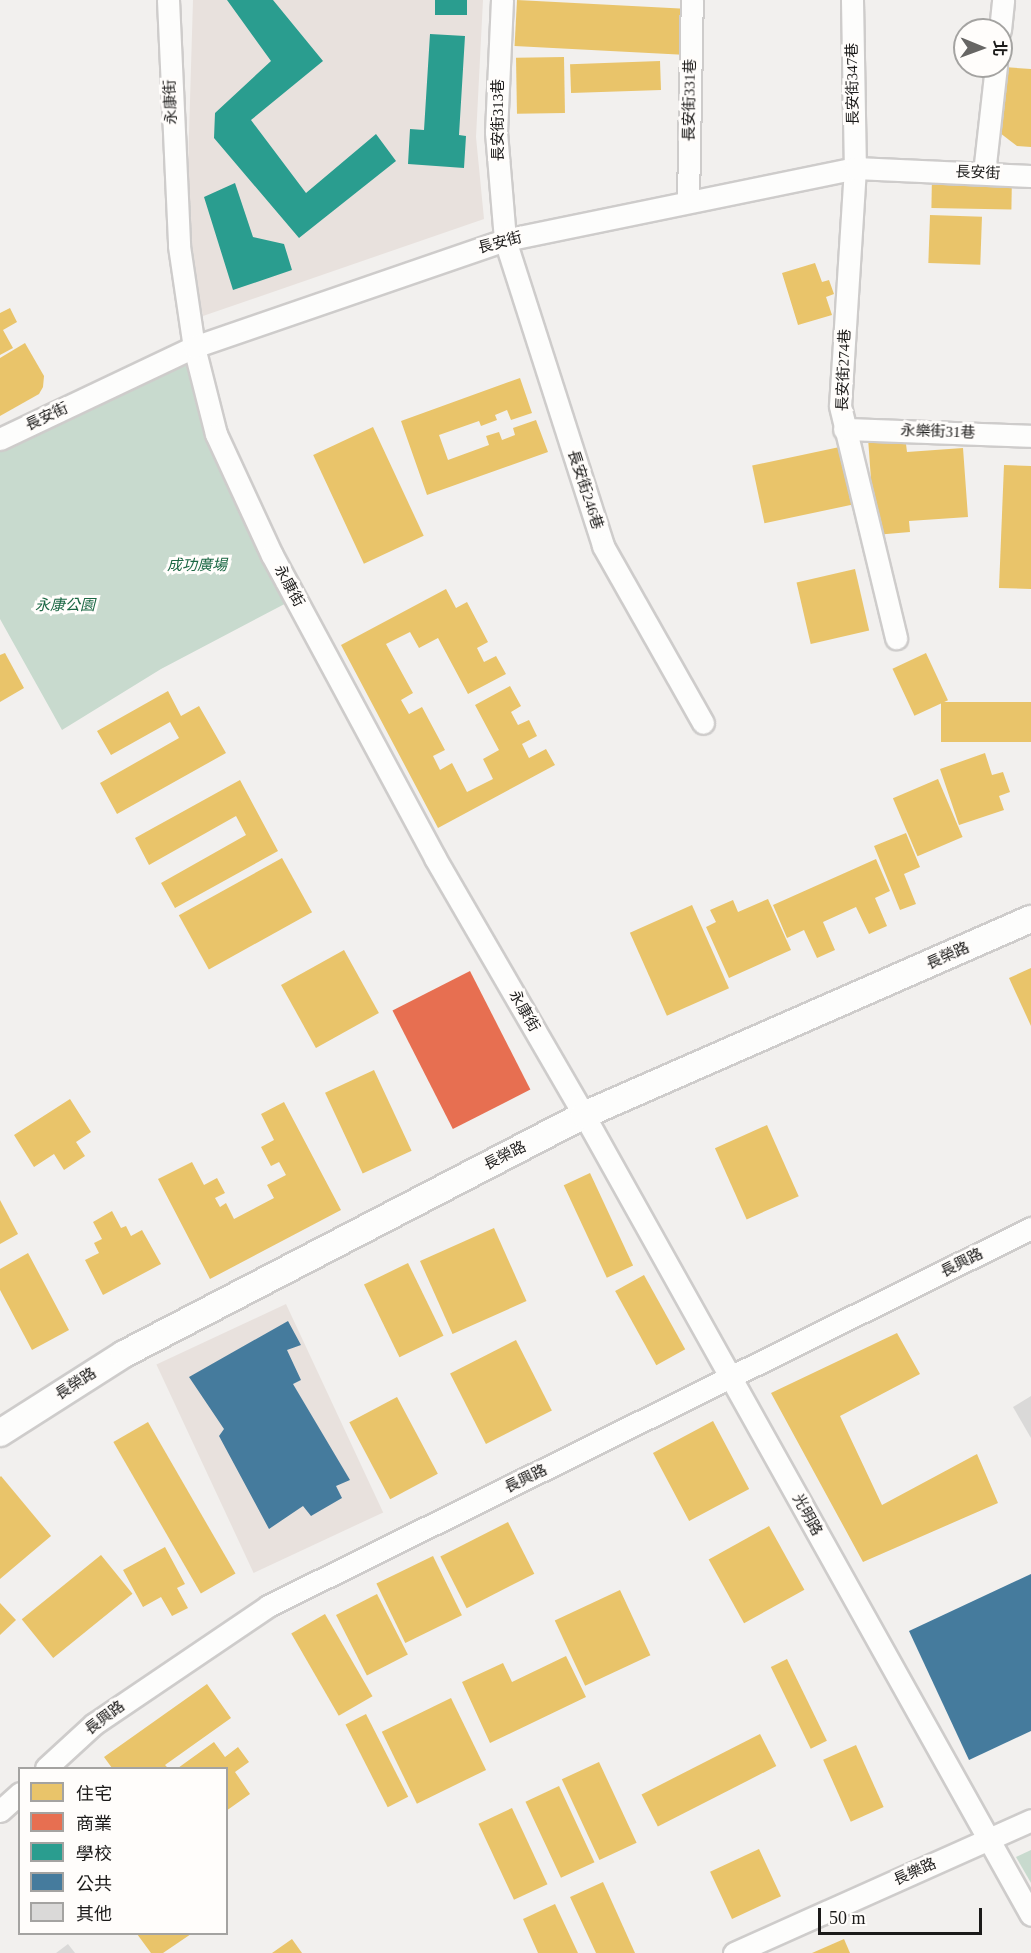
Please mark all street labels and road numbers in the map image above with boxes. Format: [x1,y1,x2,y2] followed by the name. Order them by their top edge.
[843,43,863,125] street label: 長安街347巷
[680,59,700,141] street label: 長安街331巷
[161,79,181,125] street label: 永康街
[490,79,508,161] street label: 長安街313巷
[955,163,1001,183] street label: 長安街
[476,228,524,258] street label: 長安街
[834,328,854,412] street label: 長安街274巷
[23,399,71,435] street label: 長安街
[900,422,976,442] street label: 永樂街31巷
[564,448,606,532] street label: 長安街246巷
[270,562,308,610] street label: 永康街
[924,939,972,973] street label: 長榮路
[505,987,543,1035] street label: 永康街
[481,1138,529,1174] street label: 長榮路
[938,1245,986,1281] street label: 長興路
[52,1364,100,1404] street label: 長榮路
[502,1461,550,1497] street label: 長興路
[788,1491,826,1539] street label: 光明路
[82,1697,128,1739] street label: 長興路
[891,1855,939,1889] street label: 長樂路

